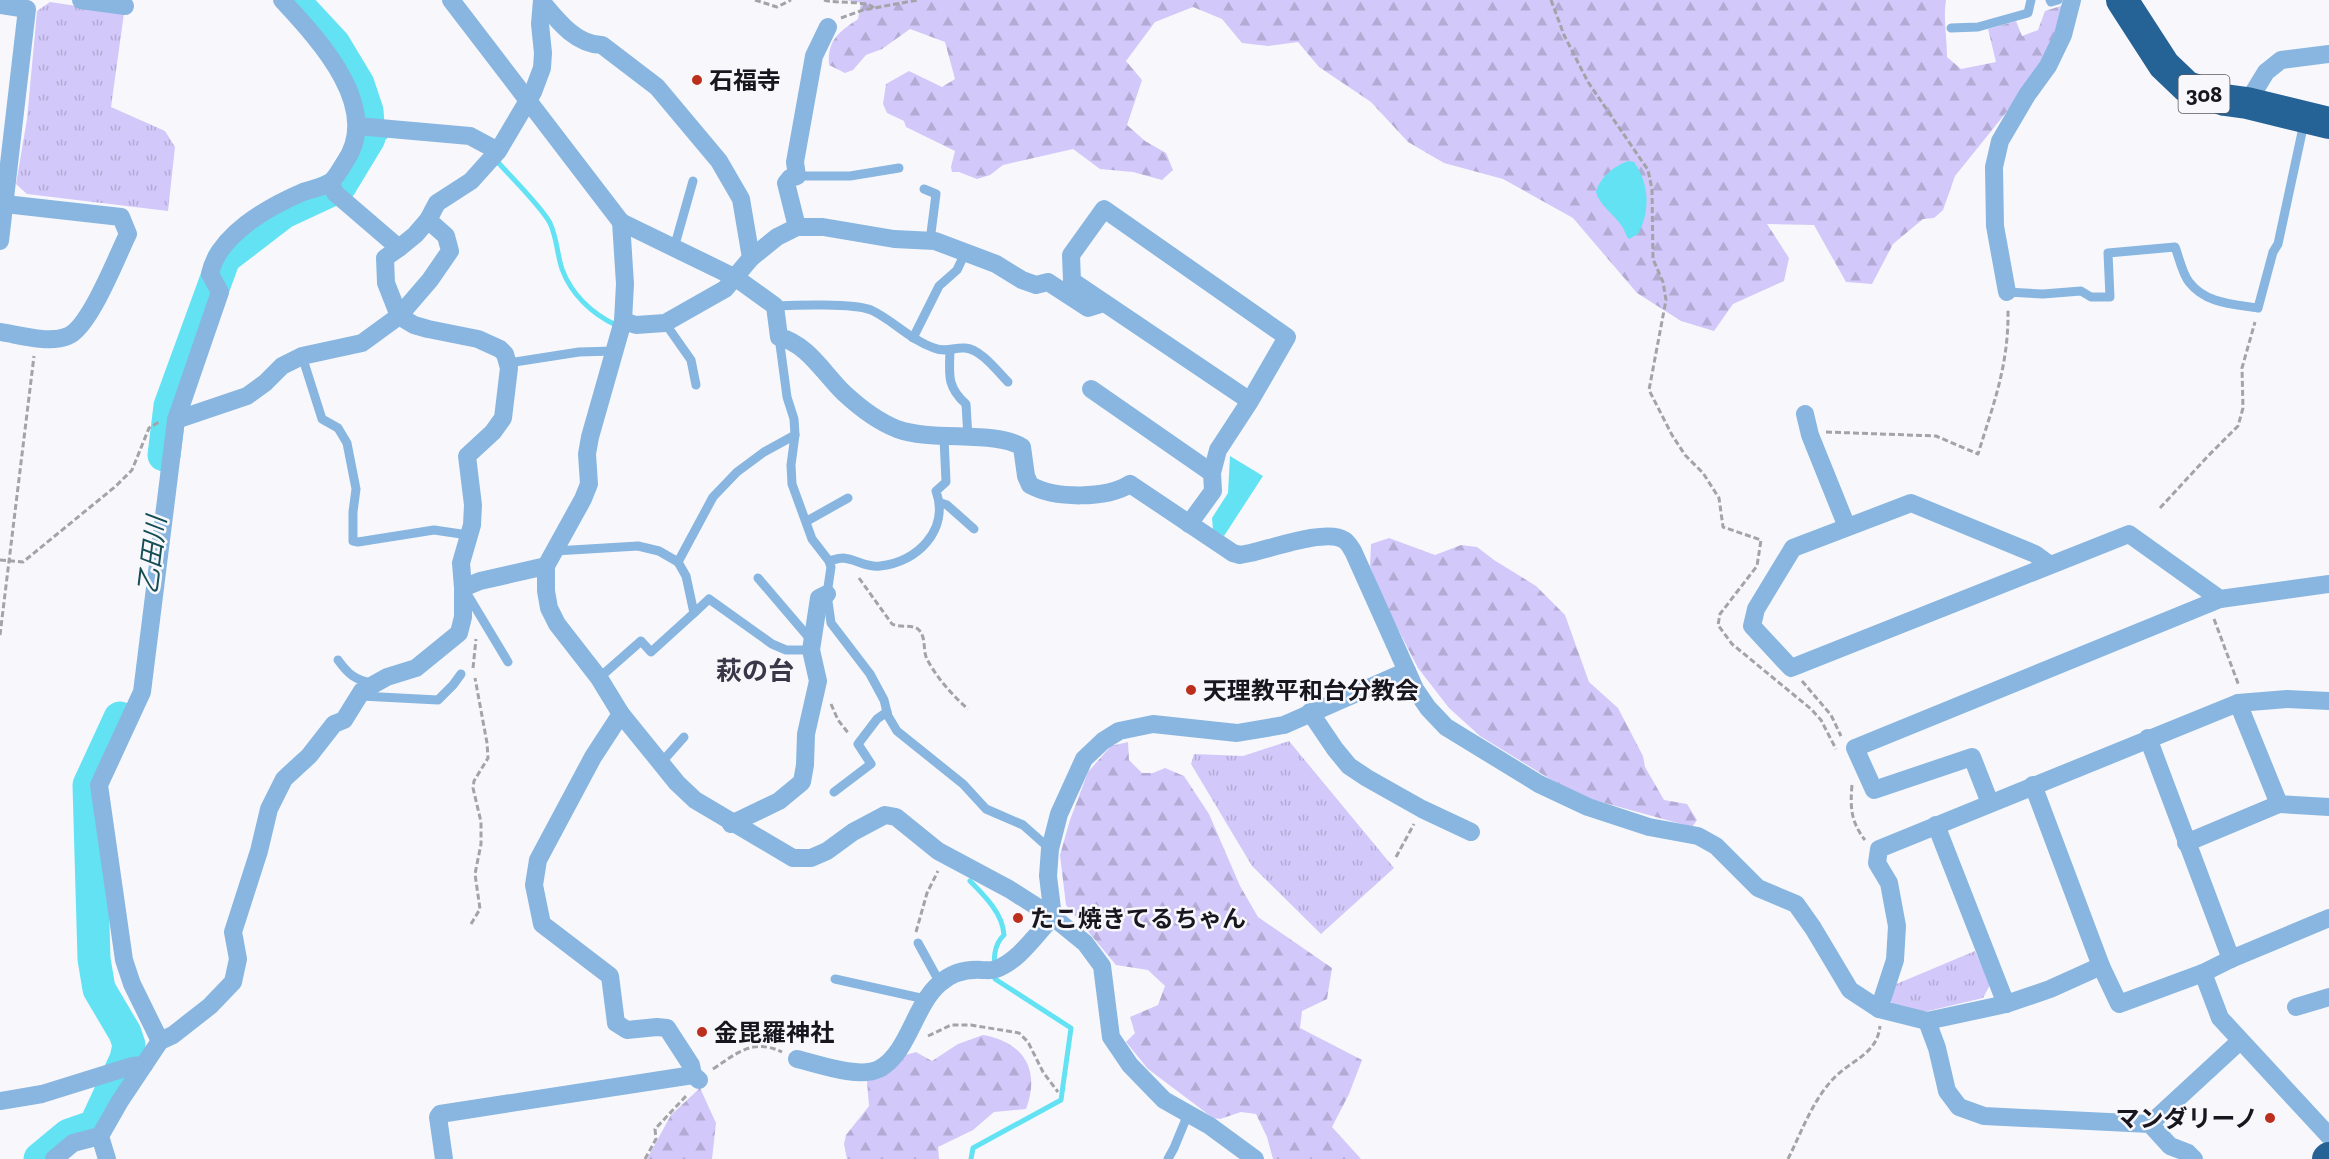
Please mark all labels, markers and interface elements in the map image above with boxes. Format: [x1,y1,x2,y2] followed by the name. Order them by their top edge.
[709,66,781,95] place label: 石福寺
[690,73,704,87] marker: 石福寺
[2178,75,2230,113] road number: 308
[131,511,173,596] water label: 乙田川
[716,655,794,687] district label: 萩の台
[1203,676,1419,705] place label: 天理教平和台分教会
[1184,683,1198,697] marker: 天理教平和台分教会
[1030,904,1246,933] place label: たこ焼きてるちゃん
[1011,911,1025,925] marker: たこ焼きてるちゃん
[714,1018,834,1047] place label: 金毘羅神社
[695,1025,709,1039] marker: 金毘羅神社
[2115,1104,2258,1133] place label: マンダリーノ
[2263,1111,2277,1125] marker: マンダリーノ

